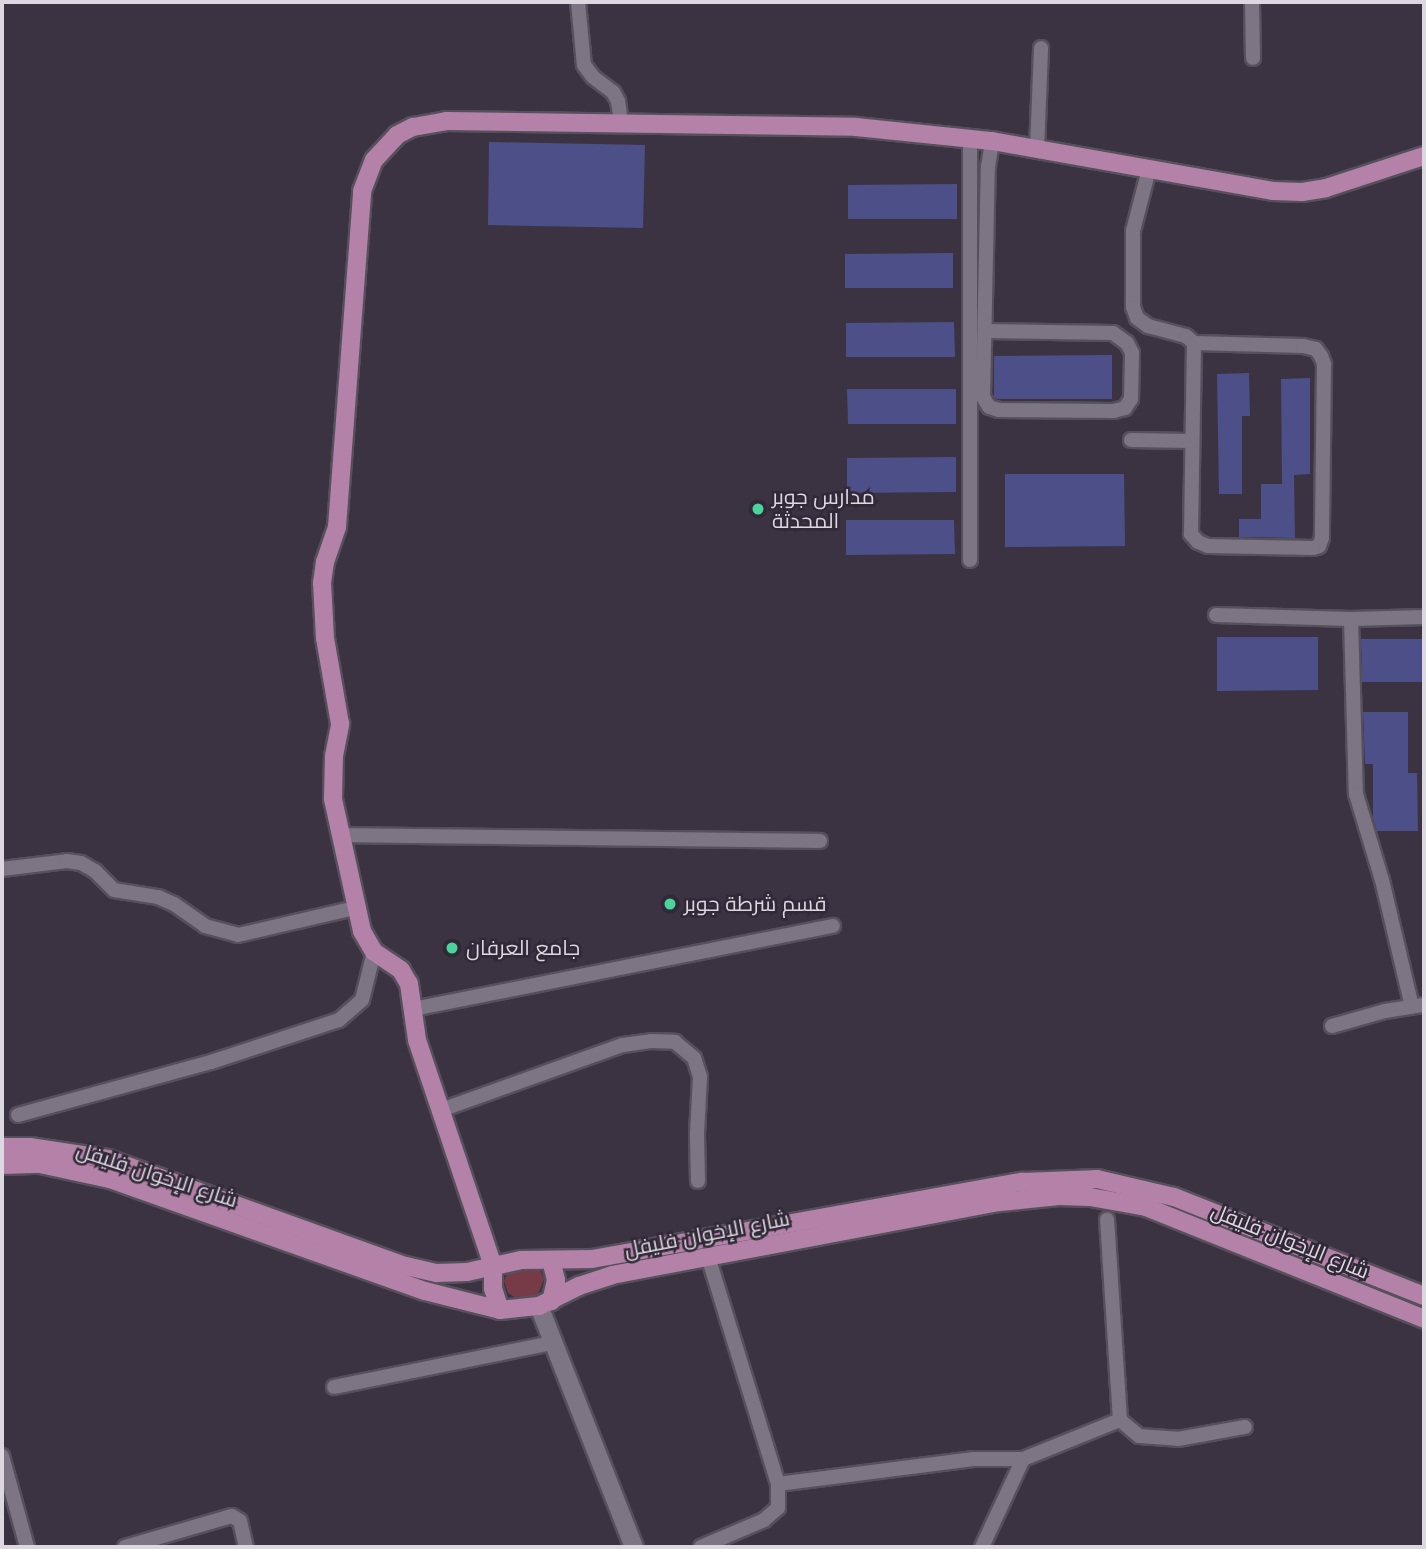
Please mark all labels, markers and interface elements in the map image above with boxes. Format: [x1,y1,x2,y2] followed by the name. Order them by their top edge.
[772,484,875,534] place label: مدارس جوبر المحدثة
[750,501,766,517] marker: مدارس جوبر المحدثة
[684,891,827,917] place label: قسم شرطة جوبر
[662,896,678,912] marker: قسم شرطة جوبر
[466,935,580,961] place label: جامع العرفان
[444,940,460,956] marker: جامع العرفان
[73,1137,241,1213] street label: شارع الإخوان فليفل
[1207,1198,1373,1284] street label: شارع الإخوان فليفل
[622,1206,792,1262] street label: شارع الإخوان فليفل

